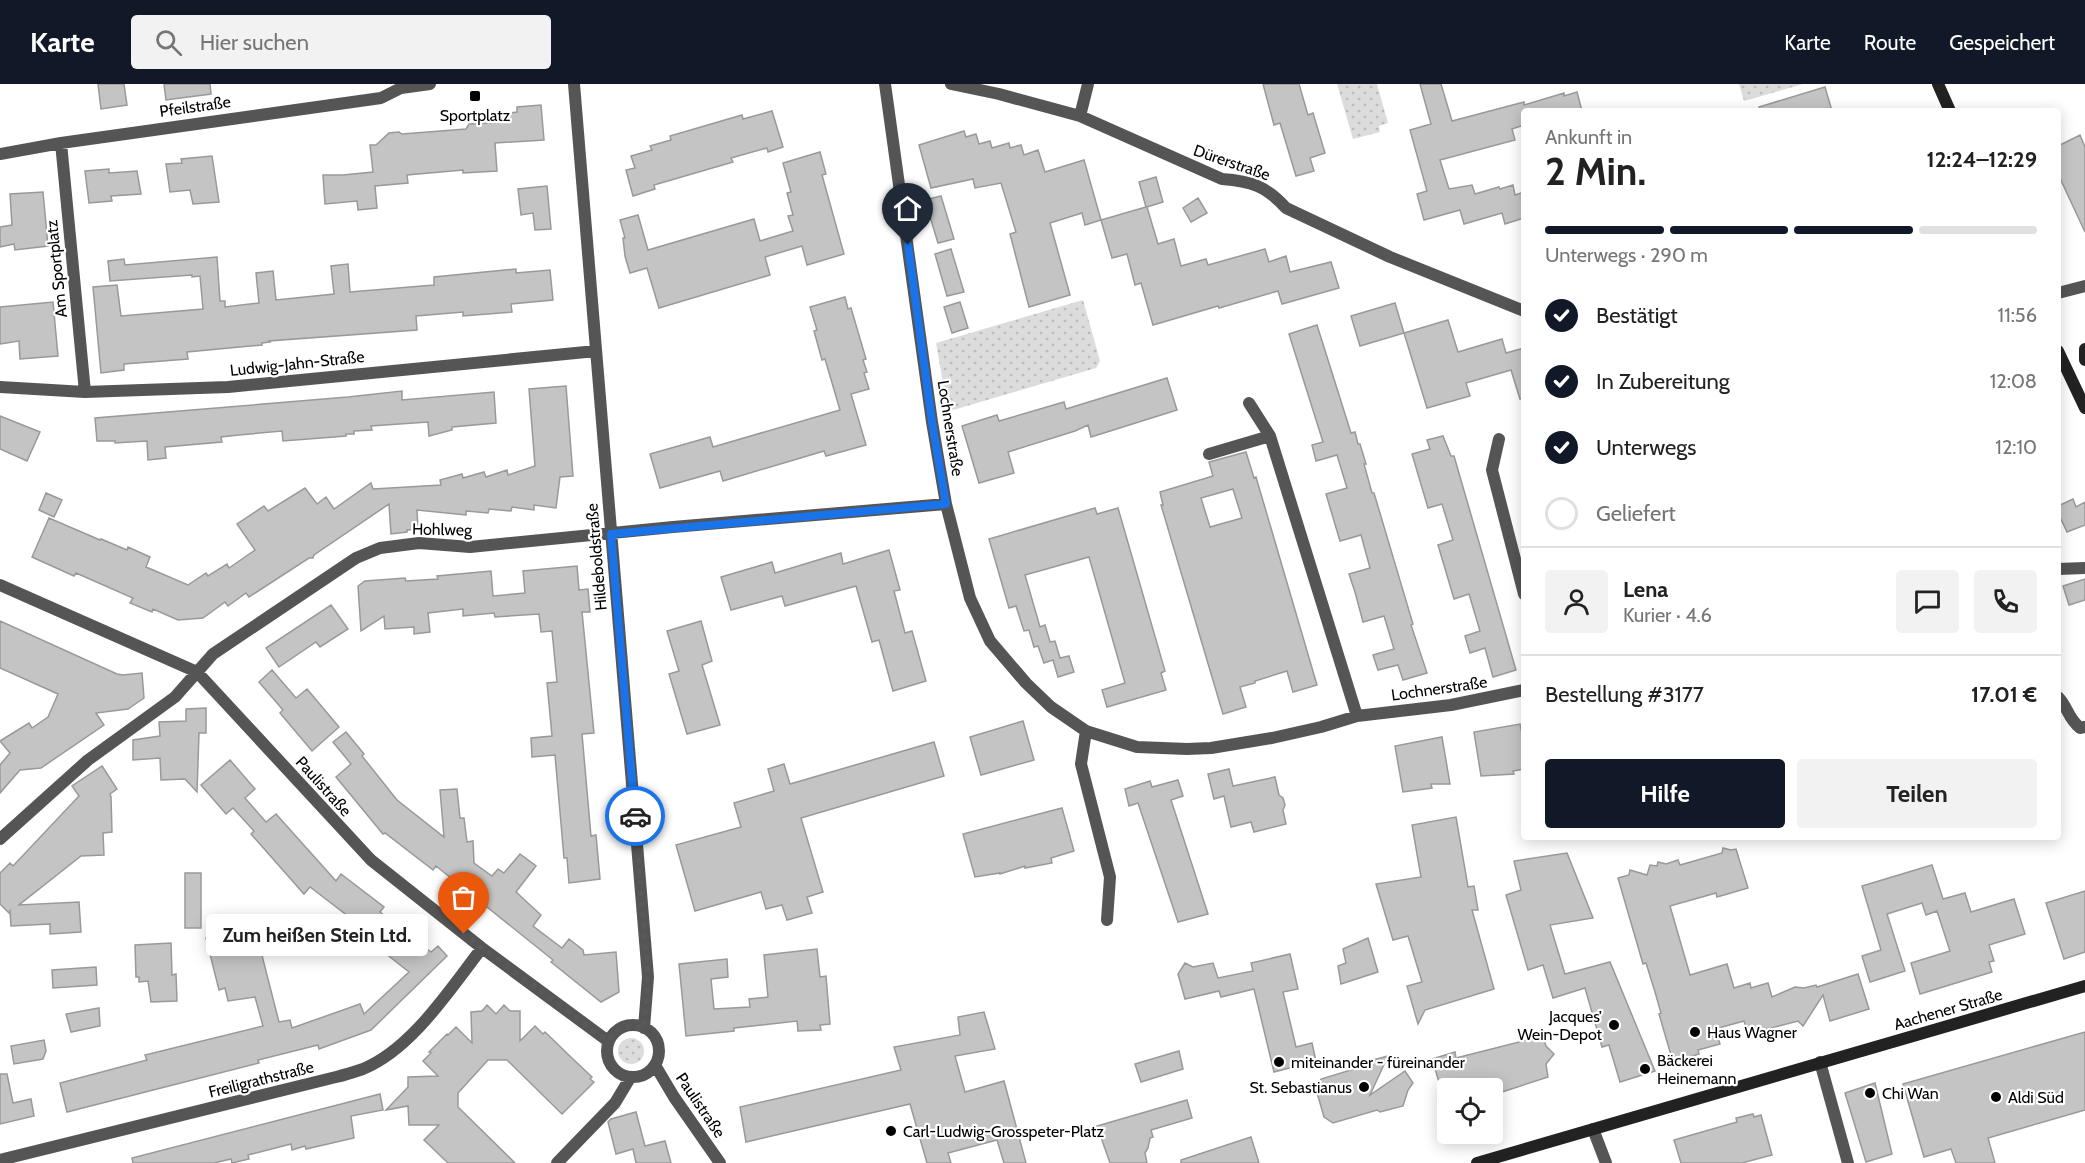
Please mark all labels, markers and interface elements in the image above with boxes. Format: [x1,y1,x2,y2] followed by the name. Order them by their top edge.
[131,15,551,69] search box
[30,25,95,59] text: Karte
[152,26,185,59] icon: search
[200,29,309,56] text: Hier suchen
[1784,30,1831,55] text: Karte
[1864,30,1916,55] text: Route
[1949,30,2055,55] text: Gespeichert
[468,89,482,103] marker: Sportplatz
[158,92,232,121] street label: Pfeilstraße
[440,106,511,125] place label: Sportplatz
[1545,125,1632,149] text: Ankunft in
[1191,140,1273,184] street label: Dürerstraße
[1927,146,2037,173] text: 12:24–12:29
[1545,147,1646,195] text: 2 Min.
[882,183,933,245] pin
[891,192,924,225] icon: home
[42,219,71,319] street label: Am Sportplatz
[1545,243,1708,267] text: Unterwegs · 290 m
[1545,299,1578,332] icon: check
[1596,302,1678,329] text: Bestätigt
[1998,303,2037,327] text: 11:56
[229,347,365,380] street label: Ludwig-Jahn-Straße
[1545,365,1578,398] icon: check
[1596,368,1730,395] text: In Zubereitung
[1990,369,2037,393] text: 12:08
[934,379,967,477] street label: Lochnerstraße
[1545,431,1578,464] icon: check
[1596,434,1696,461] text: Unterwegs
[1995,435,2037,459] text: 12:10
[1596,500,1676,527] text: Geliefert
[582,503,611,611] street label: Hildeboldstraße
[412,519,473,540] street label: Hohlweg
[1545,570,1608,633] button: person
[1896,570,1959,633] button: chat
[1974,570,2037,633] button: phone
[1623,576,1668,603] text: Lena
[1623,603,1712,627] text: Kurier · 4.6
[1390,672,1488,705] street label: Lochnerstraße
[1545,681,1704,708] text: Bestellung #3177
[1971,681,2037,708] text: 17.01 €
[292,752,355,820] street label: Paulistraße
[1545,759,1785,828] button: Hilfe
[1797,759,2037,828] button: Teilen
[605,786,665,846] courier
[619,800,652,833] icon: car
[438,872,489,934] pin
[447,881,480,914] icon: bag
[206,913,428,955] callout: Zum heißen Stein Ltd.
[222,923,412,947] text: Zum heißen Stein Ltd.
[1892,985,2005,1034] street label: Aachener Straße
[1517,1007,1603,1044] place label: Jacques’ Wein-Depot
[1607,1018,1621,1032] marker: Jacques’ Wein-Depot
[1707,1023,1798,1042] place label: Haus Wagner
[1688,1025,1702,1039] marker: Haus Wagner
[1657,1051,1736,1088] place label: Bäckerei Heinemann
[1291,1053,1466,1072] place label: miteinander - füreinander
[1272,1055,1286,1069] marker: miteinander - füreinander
[207,1057,316,1102] street label: Freiligrathstraße
[1638,1062,1652,1076] marker: Bäckerei Heinemann
[672,1069,729,1141] street label: Paulistraße
[1249,1078,1352,1097] place label: St. Sebastianus
[1437,1078,1503,1144] map controls
[1437,1078,1503,1144] button: locate
[1357,1080,1371,1094] marker: St. Sebastianus
[1882,1084,1939,1103] place label: Chi Wan
[1863,1086,1877,1100] marker: Chi Wan
[2008,1088,2064,1107] place label: Aldi Süd
[1989,1090,2003,1104] marker: Aldi Süd
[903,1122,1104,1141] place label: Carl-Ludwig-Grosspeter-Platz
[884,1124,898,1138] marker: Carl-Ludwig-Grosspeter-Platz

